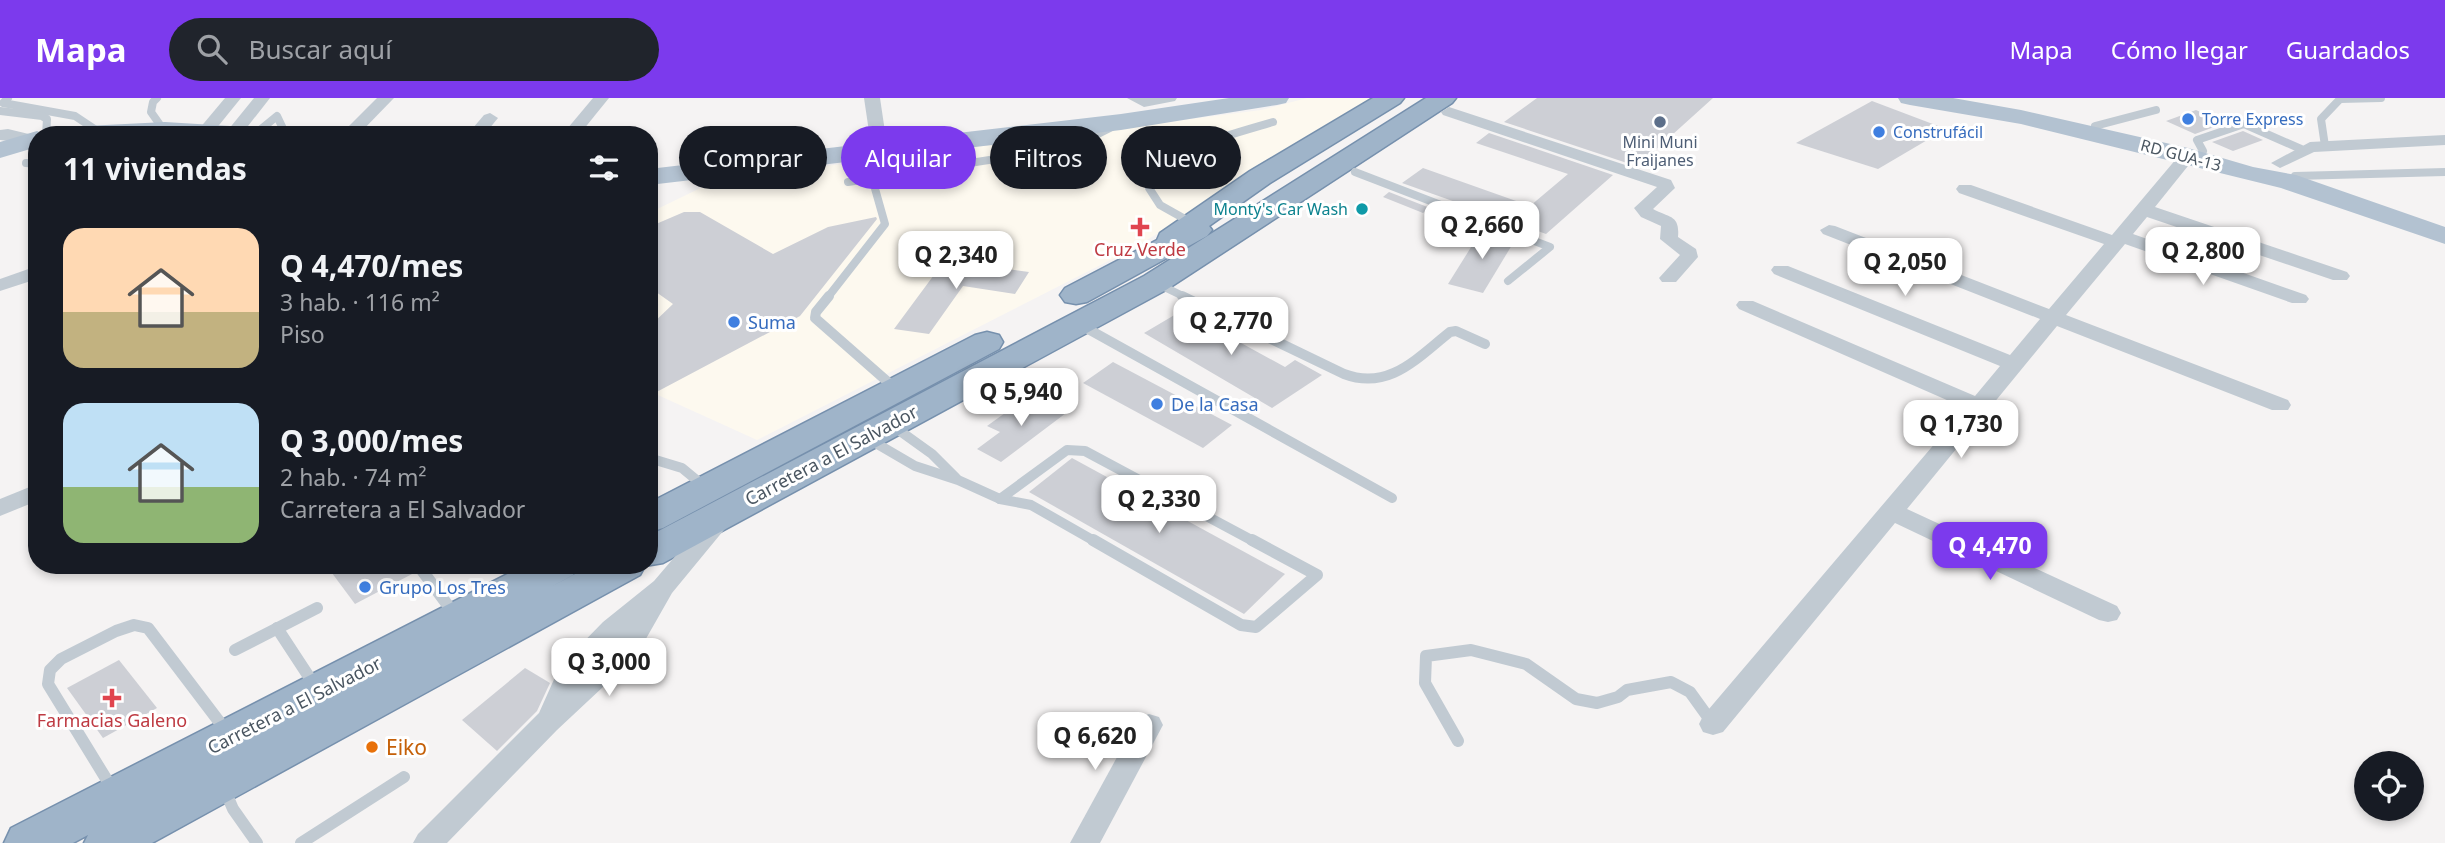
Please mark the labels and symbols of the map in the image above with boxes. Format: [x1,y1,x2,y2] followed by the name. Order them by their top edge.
[2202,108,2303,130] place label: Torre Express
[2180,111,2196,127] marker: Torre Express
[1652,114,1668,130] marker: Mini Muni Fraijanes
[1893,121,1983,143] place label: Construfácil
[1871,124,1887,140] marker: Construfácil
[1622,131,1698,171] place label: Mini Muni Fraijanes
[2138,134,2224,176] street label: RD GUA-13
[1213,198,1348,220] place label: Monty's Car Wash
[1354,201,1370,217] marker: Monty's Car Wash
[1417,202,1547,261] pin: Q 2,660
[1132,219,1148,235] marker: Cruz Verde
[2138,228,2268,287] pin: Q 2,800
[891,232,1021,291] pin: Q 2,340
[1094,237,1186,261] place label: Cruz Verde
[1840,238,1970,298] pin: Q 2,050
[1166,298,1296,357] pin: Q 2,770
[748,310,796,334] place label: Suma
[726,314,742,330] marker: Suma
[956,368,1086,428] pin: Q 5,940
[1171,392,1259,416] place label: De la Casa
[1149,396,1165,412] marker: De la Casa
[741,399,922,511] street label: Carretera a El Salvador
[1896,400,2026,460] pin: Q 1,730
[1094,476,1224,535] pin: Q 2,330
[1925,522,2055,582] pin: Q 4,470
[379,575,506,599] place label: Grupo Los Tres
[357,579,373,595] marker: Grupo Los Tres
[544,638,674,698] pin: Q 3,000
[203,650,385,759] street label: Carretera a El Salvador
[104,690,120,706] marker: Farmacias Galeno
[37,708,187,732] place label: Farmacias Galeno
[1030,712,1160,772] pin: Q 6,620
[386,733,427,761] place label: Eiko
[364,739,380,755] marker: Eiko

